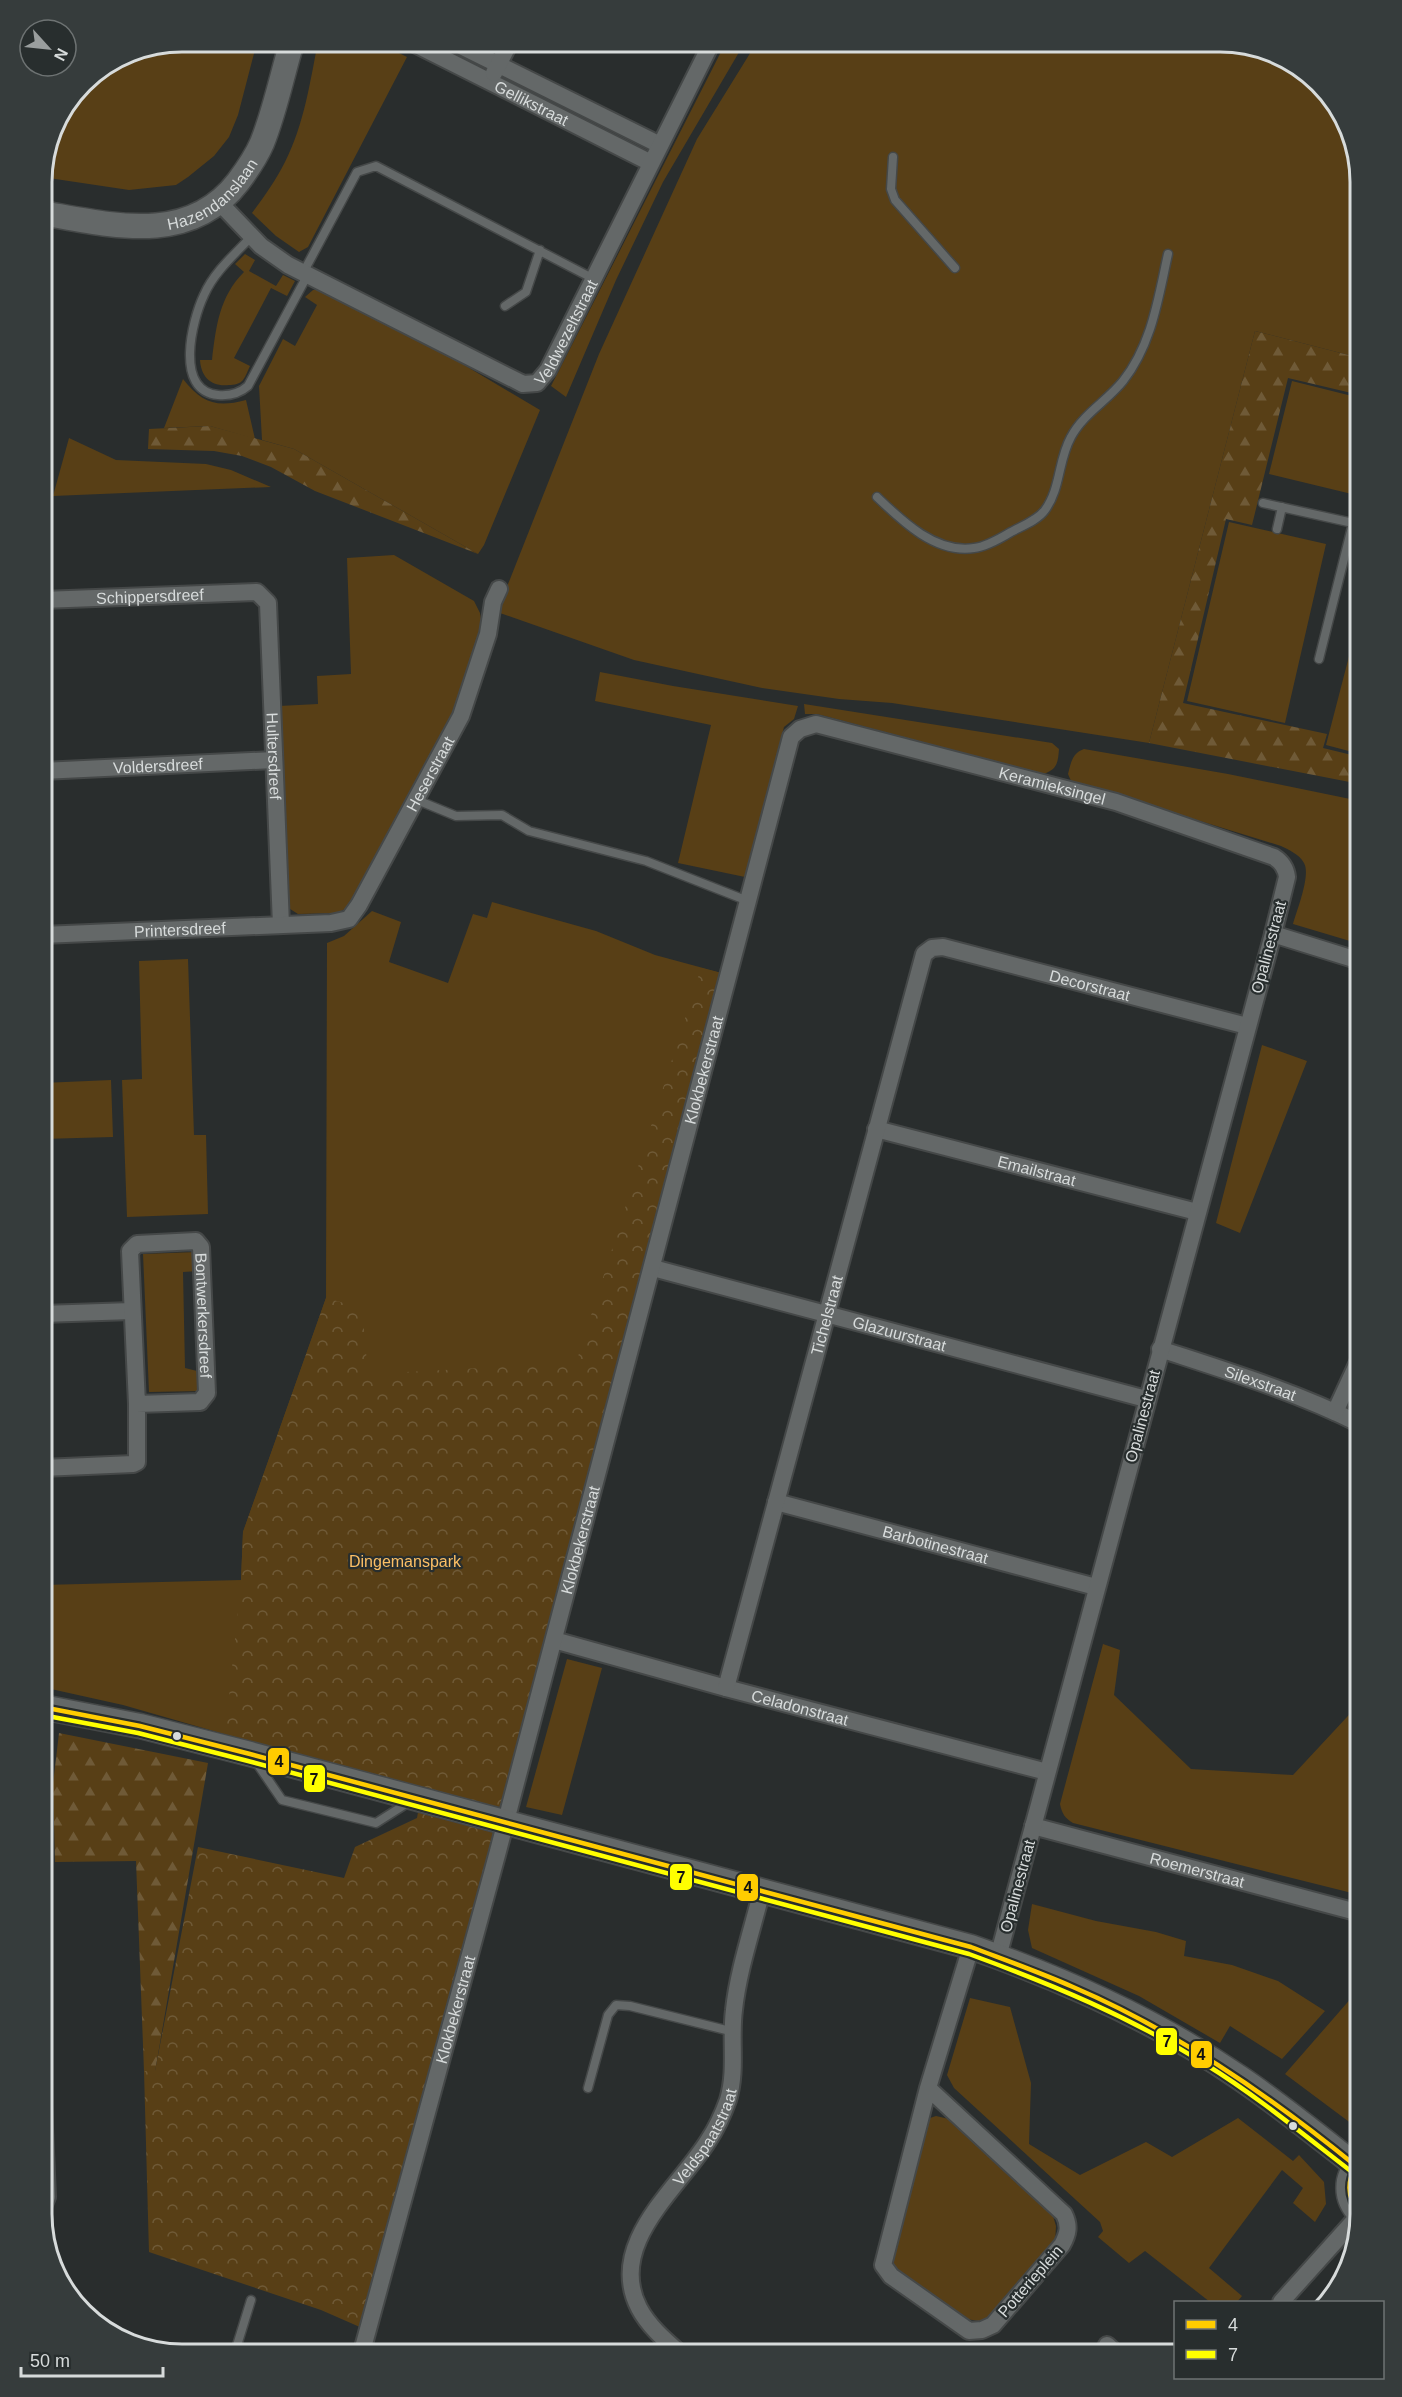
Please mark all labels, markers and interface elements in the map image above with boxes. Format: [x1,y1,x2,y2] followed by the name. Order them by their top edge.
[18,18,78,78] north arrow
[51,46,71,64] text: N
[492,78,571,129] street label: Gellikstraat
[166,156,261,233] street label: Hazendanslaan
[531,277,601,389] street label: Veldwezeltstraat
[96,586,205,607] street label: Schippersdreef
[263,712,284,801] street label: Hultersdreef
[403,733,458,814] street label: Heserstraat
[113,755,204,777] street label: Voldersdreef
[997,764,1107,808] street label: Keramieksingel
[1248,898,1289,995] street label: Opalinestraat
[134,919,227,940] street label: Printersdreef
[1048,967,1132,1004] street label: Decorstraat
[682,1014,726,1126] street label: Klokbekerstraat
[996,1153,1078,1189] street label: Emailstraat
[192,1252,214,1379] street label: Bontwerkersdreef
[808,1273,846,1357] street label: Tichelstraat
[851,1313,948,1355] street label: Glazuurstraat
[1222,1363,1299,1404] street label: Silexstraat
[1122,1367,1163,1464] street label: Opalinestraat
[558,1484,603,1596] street label: Klokbekerstraat
[881,1523,991,1567] street label: Barbotinestraat
[349,1553,462,1570] park label: Dingemanspark
[749,1687,851,1729] street label: Celadonstraat
[171,1730,183,1742] unlabelled marker
[267,1747,290,1776] line badge: 4
[275,1753,284,1770] text: 4
[303,1764,326,1793] line badge: 7
[310,1771,319,1788] text: 7
[997,1837,1038,1934] street label: Opalinestraat
[1148,1850,1247,1891] street label: Roemerstraat
[669,1863,693,1891] line badge: 7
[677,1869,686,1886] text: 7
[736,1873,759,1902] line badge: 4
[744,1879,753,1896] text: 4
[433,1953,478,2066] street label: Klokbekerstraat
[1155,2027,1178,2056] line badge: 7
[1163,2033,1172,2050] text: 7
[1190,2040,1213,2069] line badge: 4
[1197,2046,1206,2063] text: 4
[670,2087,740,2189] street label: Veldspaatstraat
[1287,2120,1299,2132] unlabelled marker
[995,2242,1066,2320] street label: Potterieplein
[1174,2301,1384,2379] legend
[1228,2315,1238,2335] text: 4
[21,2340,164,2378] scale bar
[1228,2345,1238,2365] text: 7
[30,2351,70,2371] text: 50 m

